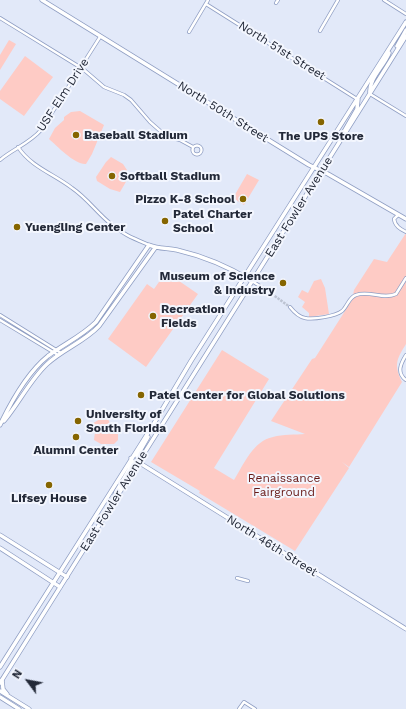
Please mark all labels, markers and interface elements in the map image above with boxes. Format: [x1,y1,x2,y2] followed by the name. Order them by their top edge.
[236,18,328,84] street label: North 51st Street
[34,56,92,134] street label: USF Elm Drive
[175,78,271,146] street label: North 50th Street
[316,117,326,127] marker: The UPS Store
[84,128,188,142] place label: Baseball Stadium
[278,129,364,143] place label: The UPS Store
[71,130,81,140] marker: Baseball Stadium
[262,154,336,260] street label: East Fowler Avenue
[120,169,220,183] place label: Softball Stadium
[107,171,117,181] marker: Softball Stadium
[135,192,235,206] place label: Pizzo K-8 School
[238,194,248,204] marker: Pizzo K-8 School
[173,207,252,235] place label: Patel Charter School
[160,216,170,226] marker: Patel Charter School
[25,220,125,234] place label: Yuengling Center
[12,222,22,232] marker: Yuengling Center
[159,269,275,297] place label: Museum of Science & Industry
[278,278,288,288] marker: Museum of Science & Industry
[161,302,225,330] place label: Recreation Fields
[148,311,158,321] marker: Recreation Fields
[149,388,345,402] place label: Patel Center for Global Solutions
[136,390,146,400] marker: Patel Center for Global Solutions
[86,407,166,435] place label: University of South Florida
[73,416,83,426] marker: University of South Florida
[71,432,81,442] marker: Alumni Center
[33,443,119,457] place label: Alumni Center
[77,448,151,554] street label: East Fowler Avenue
[248,471,320,499] park label: Renaissance Fairground
[44,480,54,490] marker: Lifsey House
[11,491,87,505] place label: Lifsey House
[224,512,320,580] street label: North 46th Street
[8,661,48,701] north arrow
[10,667,25,681] text: N

